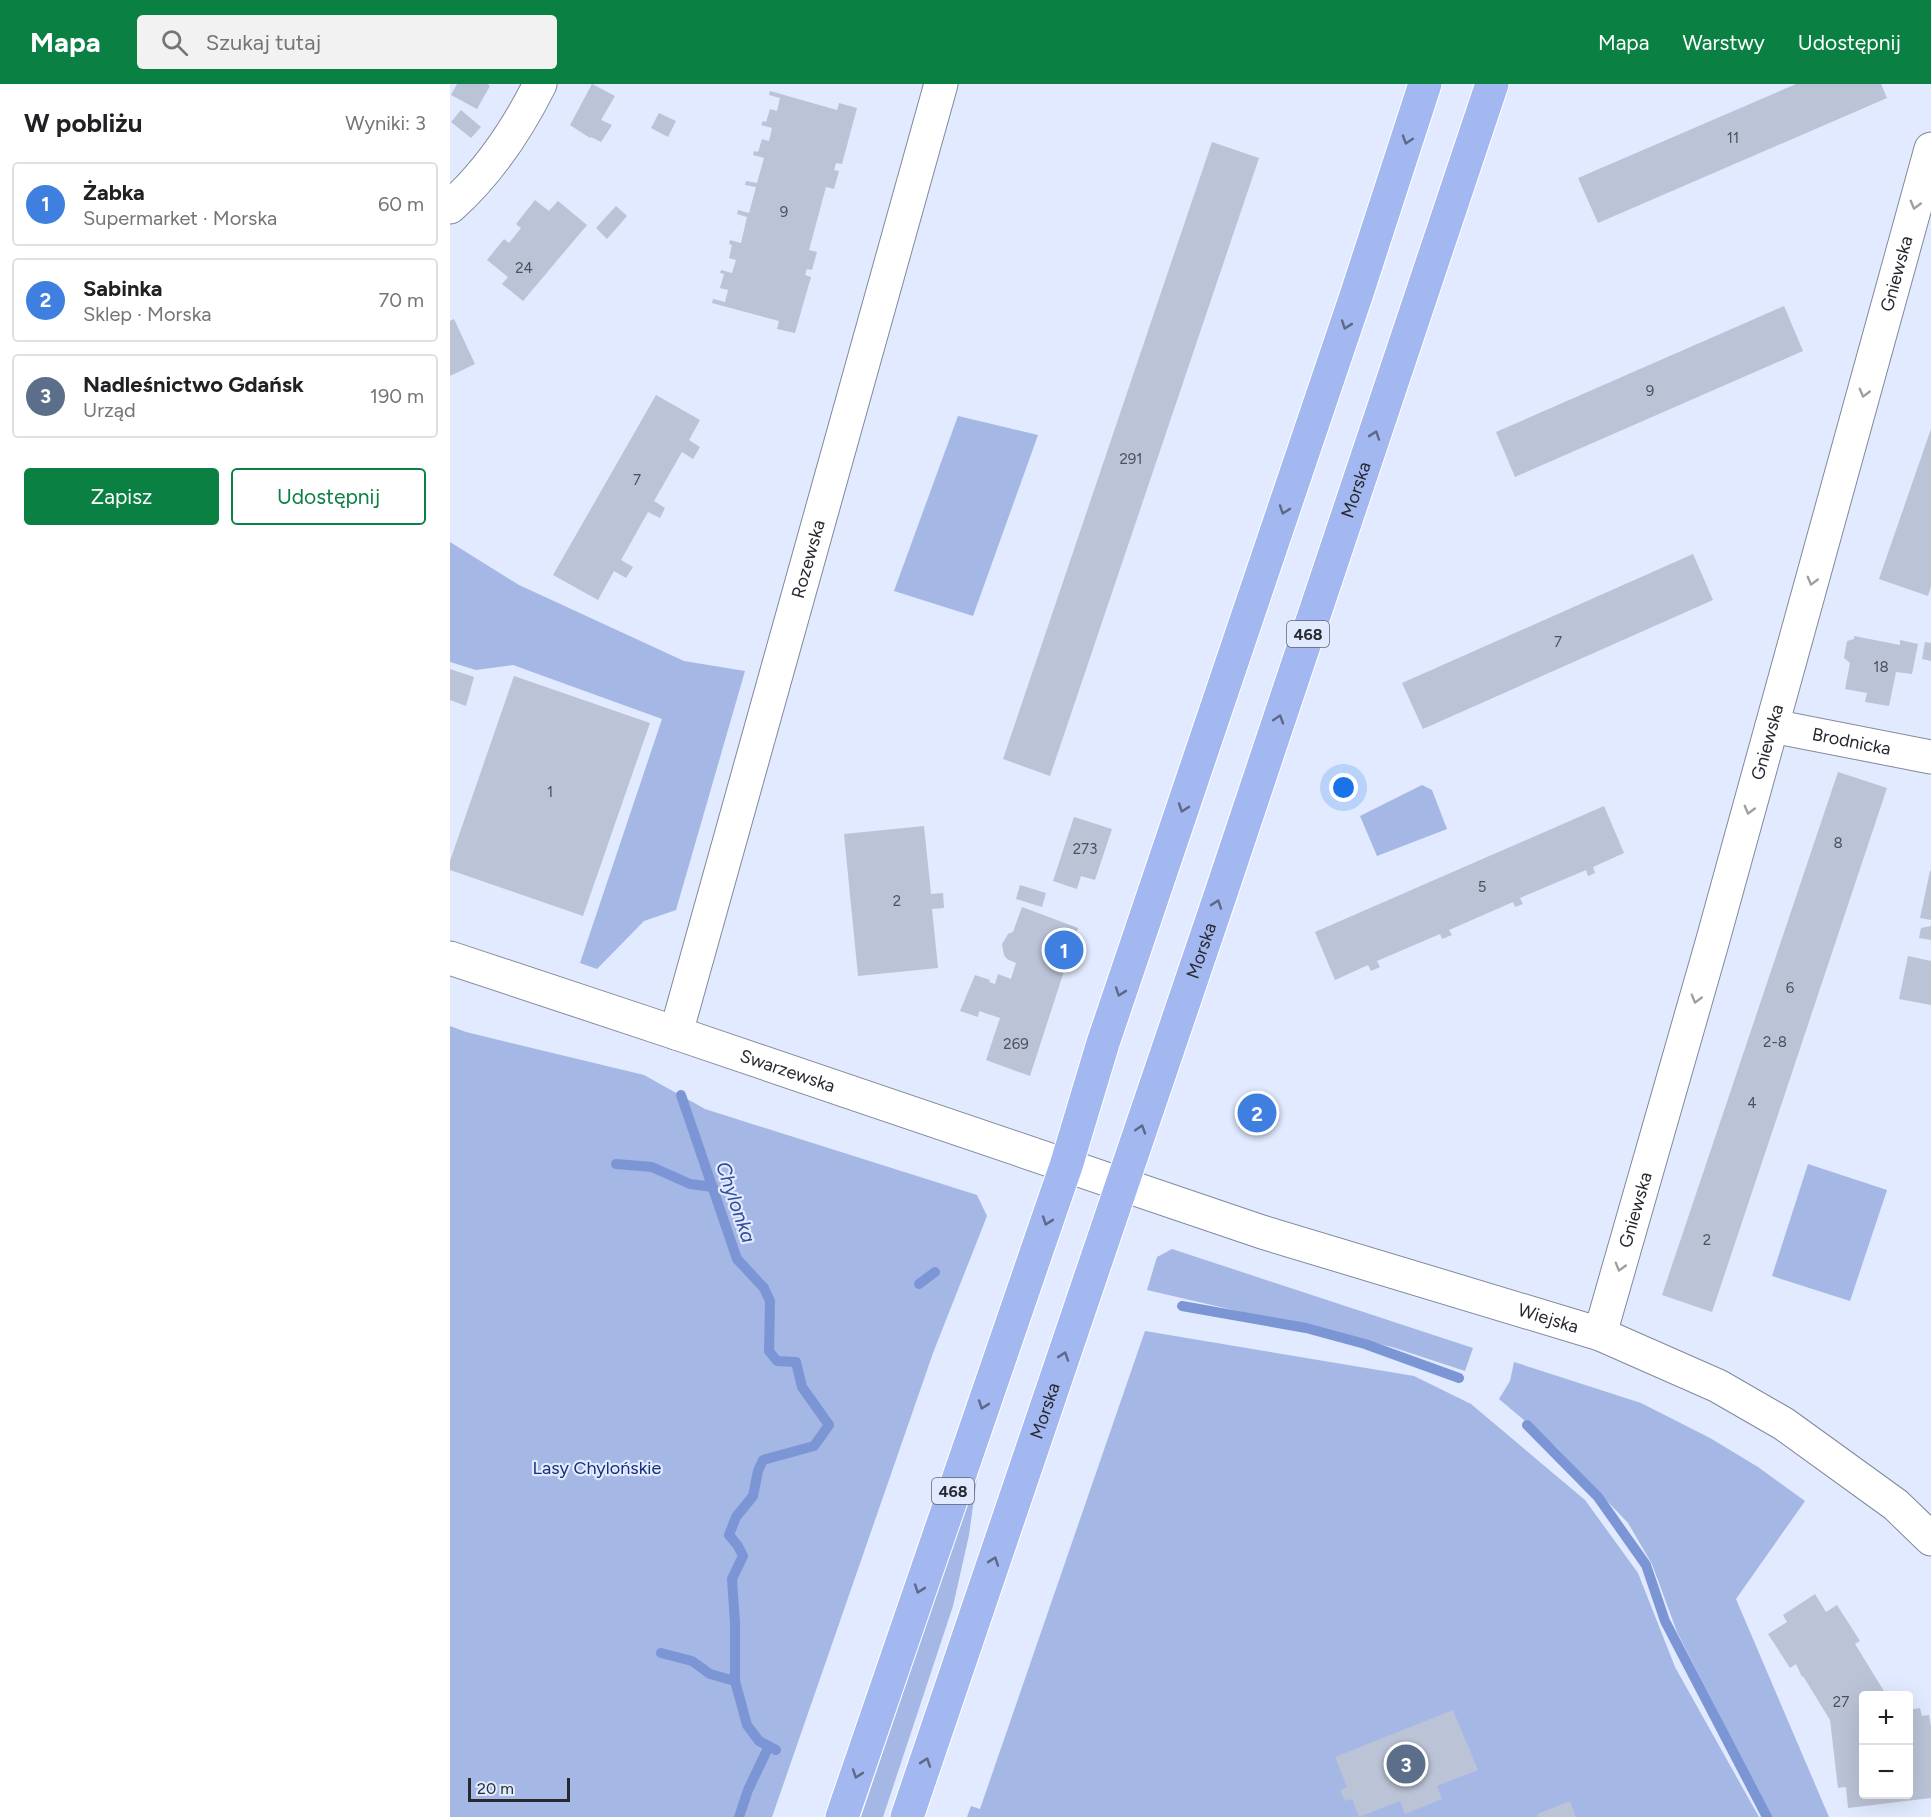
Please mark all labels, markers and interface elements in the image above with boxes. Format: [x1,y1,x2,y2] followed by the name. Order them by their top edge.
[137,15,557,69] search box
[30,25,101,59] text: Mapa
[158,26,191,59] icon: search
[206,29,321,56] text: Szukaj tutaj
[1598,30,1649,55] text: Mapa
[1682,30,1765,55] text: Warstwy
[1798,30,1901,55] text: Udostępnij
[24,107,142,139] text: W pobliżu
[345,111,426,135] text: Wyniki: 3
[1727,129,1739,147] house number: 11
[1402,134,1414,145] one-way arrow
[83,179,145,206] text: Żabka
[41,192,50,216] text: 1
[378,192,424,216] text: 60 m
[1910,200,1923,210] one-way arrow
[780,203,788,221] house number: 9
[83,206,277,230] text: Supermarket · Morska
[1876,233,1918,314] street label: Gniewska
[515,259,533,277] house number: 24
[83,275,162,302] text: Sabinka
[40,288,51,312] text: 2
[378,288,424,312] text: 70 m
[83,302,211,326] text: Sklep · Morska
[1341,319,1354,330] one-way arrow
[83,371,304,398] text: Nadleśnictwo Gdańsk
[1646,382,1654,400] house number: 9
[40,384,51,408] text: 3
[370,384,424,408] text: 190 m
[1859,387,1871,398] one-way arrow
[83,398,136,422] text: Urząd
[1367,430,1380,441] one-way arrow
[1119,450,1143,468] house number: 291
[1336,459,1376,521] street label: Morska
[24,468,219,525] button: Zapisz
[231,468,426,525] button: Udostępnij
[633,471,641,489] house number: 7
[1278,504,1291,515] one-way arrow
[787,517,830,601] street label: Rozewska
[1807,575,1819,586] one-way arrow
[1287,621,1329,647] road number: 468
[1554,633,1562,651] house number: 7
[1873,658,1889,676] house number: 18
[1746,702,1788,783] street label: Gniewska
[1272,714,1284,725] one-way arrow
[1810,723,1893,760] street label: Brodnicka
[1329,773,1358,802] your location
[547,783,553,801] house number: 1
[1178,802,1190,813] one-way arrow
[1744,804,1756,814] one-way arrow
[1833,834,1843,852] house number: 8
[1073,840,1097,858] house number: 273
[1478,878,1486,896] house number: 5
[893,892,901,910] house number: 2
[1210,899,1223,910] one-way arrow
[1182,920,1221,982] street label: Morska
[1044,928,1084,972] pin: 1
[1786,979,1795,997] house number: 6
[1115,986,1128,997] one-way arrow
[1691,993,1703,1004] one-way arrow
[1763,1033,1787,1051] house number: 2-8
[1003,1035,1029,1053] house number: 269
[737,1045,838,1097] street label: Swarzewska
[1238,1090,1276,1136] pin: 2
[1747,1094,1757,1112] house number: 4
[1133,1124,1146,1134] one-way arrow
[711,1158,761,1246] water label: Chylonka
[1614,1170,1657,1250] street label: Gniewska
[1042,1215,1055,1226] one-way arrow
[1703,1231,1711,1249] house number: 2
[1615,1261,1627,1272] one-way arrow
[1515,1299,1581,1338] street label: Wiejska
[1056,1352,1069,1362] one-way arrow
[1025,1380,1065,1442] street label: Morska
[977,1399,990,1410] one-way arrow
[533,1457,662,1479] park label: Lasy Chylońskie
[932,1478,974,1504] road number: 468
[987,1556,1000,1567] one-way arrow
[914,1583,927,1594] one-way arrow
[1859,1691,1913,1799] map controls
[1859,1691,1913,1745] button: +
[1833,1693,1849,1711] house number: 27
[1386,1742,1426,1786] pin: 3
[1859,1745,1913,1799] button: −
[919,1757,931,1768] one-way arrow
[851,1768,864,1779] one-way arrow
[468,1775,570,1802] scale bar
[477,1779,514,1798] text: 20 m

